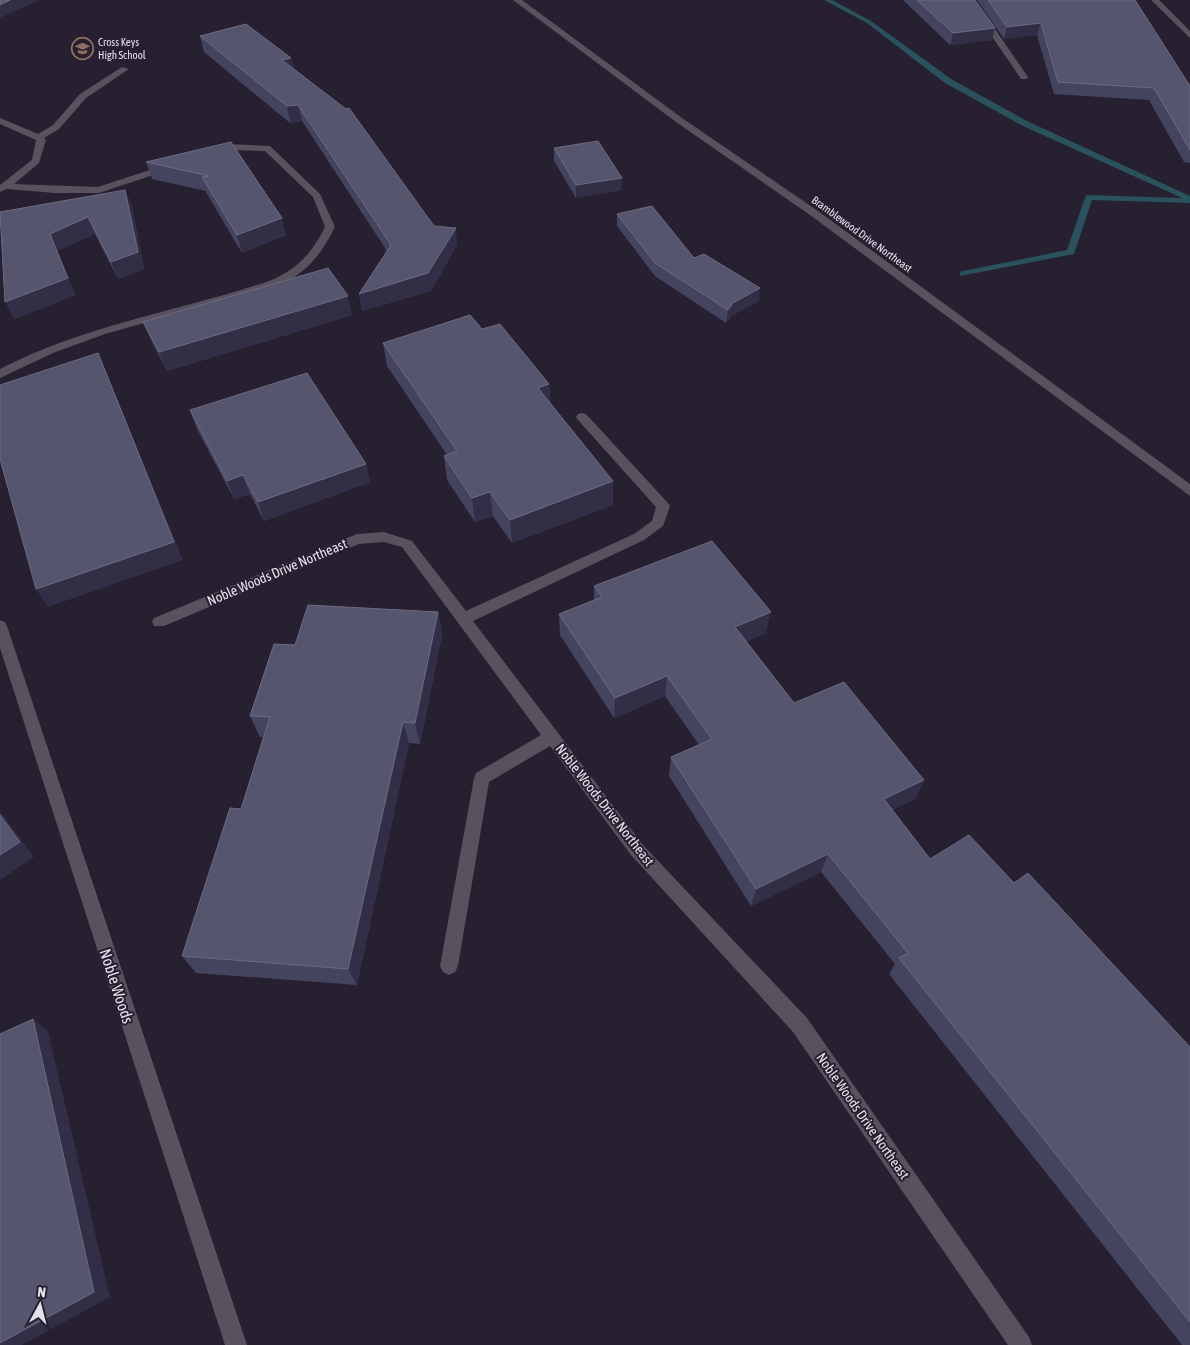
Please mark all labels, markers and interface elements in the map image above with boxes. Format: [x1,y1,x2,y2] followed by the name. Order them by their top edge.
[70,36,94,60] school or university icon: Cross Keys High School
[98,36,146,61] place label: Cross Keys High School
[810,194,914,274] street label: Bramblewood Drive Northeast
[205,535,349,609] street label: Noble Woods Drive Northeast
[552,741,658,869] street label: Noble Woods Drive Northeast
[96,946,138,1026] street label: Noble Woods
[813,1050,913,1182] street label: Noble Woods Drive Northeast
[15,1280,65,1330] north arrow
[37,1284,47,1301] text: N

